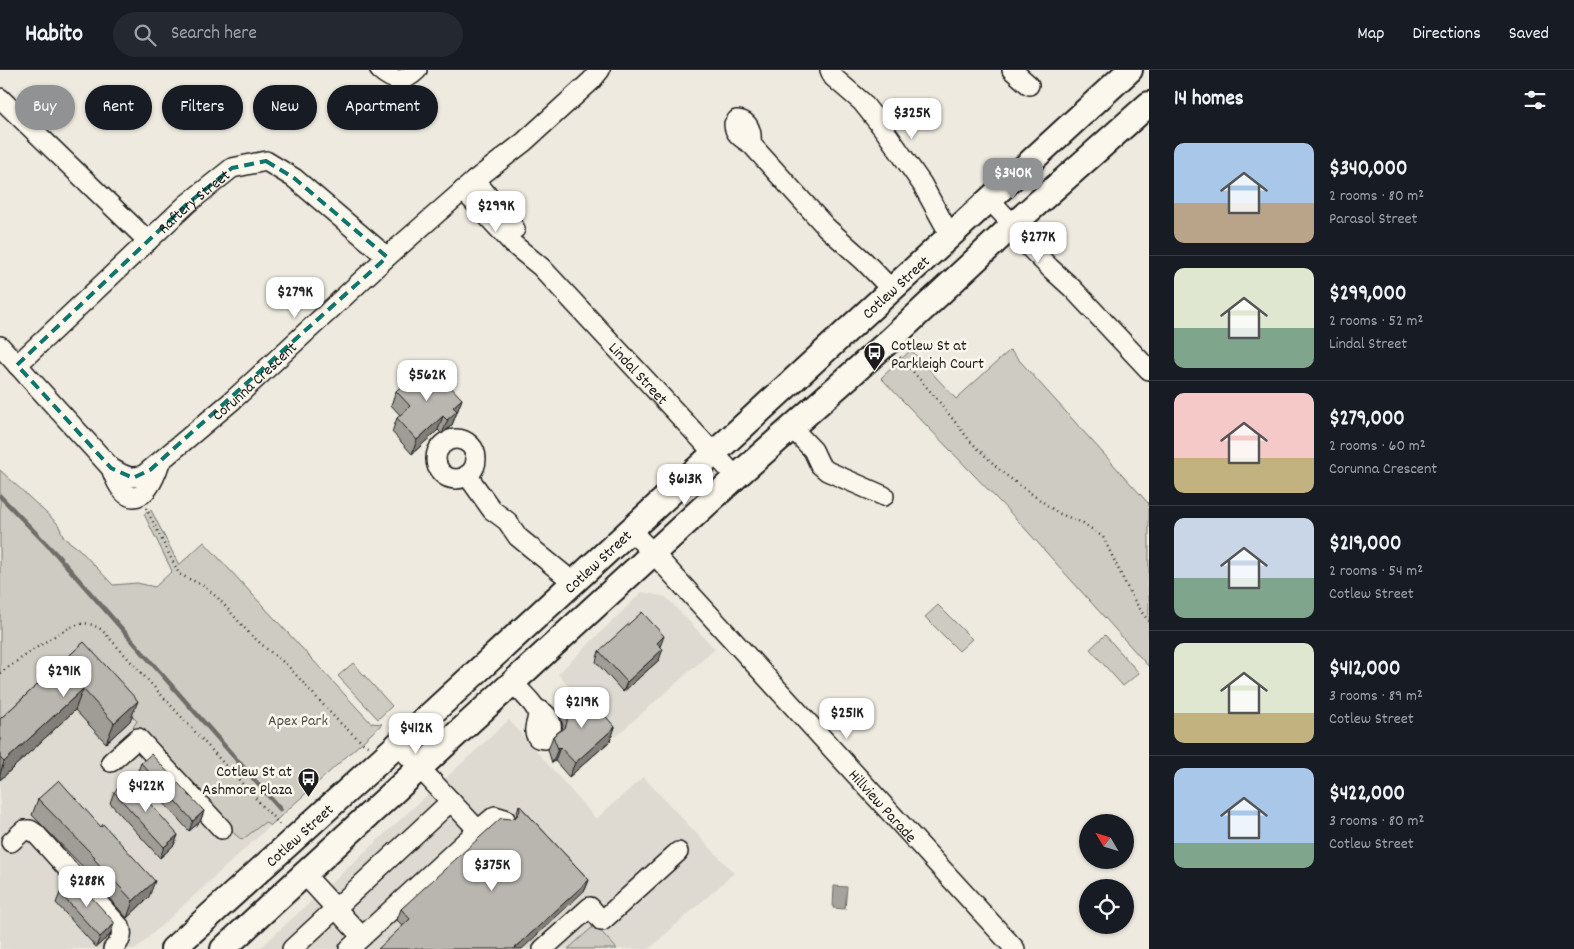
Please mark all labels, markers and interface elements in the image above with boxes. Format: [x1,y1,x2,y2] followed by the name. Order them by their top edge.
[113,12,463,57] search box
[25,18,83,52] text: Habito
[131,21,159,49] icon: search
[171,21,257,48] text: Search here
[1357,22,1384,47] text: Map
[1412,22,1481,47] text: Directions
[1509,22,1549,47] text: Saved
[15,85,75,130] chip: Buy
[85,85,152,130] chip: Rent
[162,85,243,130] chip: Filters
[253,85,317,130] chip: New
[327,85,438,130] chip: Apartment
[1174,85,1244,115] text: 14 homes
[1521,86,1549,114] icon: filters
[877,98,947,140] pin: $325K
[893,102,931,125] text: $325K
[1329,155,1407,185] text: $340,000
[978,158,1048,200] pin: $340K
[994,162,1032,185] text: $340K
[1214,163,1274,223] icon: home
[154,165,236,240] street label: Raftery Street
[1329,185,1424,208] text: 2 rooms · 80 m²
[461,190,531,233] pin: $299K
[477,195,515,218] text: $299K
[1329,208,1417,231] text: Parasol Street
[1003,222,1073,264] pin: $277K
[1021,226,1055,249] text: $277K
[858,251,936,325] street label: Cotlew Street
[260,276,330,319] pin: $279K
[1329,280,1406,310] text: $299,000
[277,281,313,304] text: $279K
[1214,288,1274,348] icon: home
[1329,310,1423,333] text: 2 rooms · 52 m²
[1329,333,1407,356] text: Lindal Street
[891,335,984,376] place label: Cotlew St at Parkleigh Court
[208,337,303,427] street label: Corunna Crescent
[602,338,672,411] street label: Lindal Street
[863,341,887,372] bus stop icon: Cotlew St at Parkleigh Court
[392,360,462,402] pin: $562K
[408,364,446,387] text: $562K
[1329,405,1405,435] text: $279,000
[1214,413,1274,473] icon: home
[1329,435,1426,458] text: 2 rooms · 60 m²
[1329,458,1437,481] text: Corunna Crescent
[650,464,720,506] pin: $613K
[668,468,702,491] text: $613K
[560,525,638,600] street label: Cotlew Street
[1329,530,1401,560] text: $219,000
[1214,538,1274,598] icon: home
[1329,560,1423,583] text: 2 rooms · 54 m²
[1329,583,1414,606] text: Cotlew Street
[1329,655,1400,685] text: $412,000
[29,656,99,698] pin: $291K
[47,660,81,683] text: $291K
[1214,663,1274,723] icon: home
[1329,685,1423,708] text: 3 rooms · 89 m²
[547,686,617,729] pin: $219K
[565,691,599,714] text: $219K
[812,698,882,740] pin: $251K
[830,702,864,725] text: $251K
[1329,708,1414,731] text: Cotlew Street
[268,710,328,733] park label: Apex Park
[381,712,451,755] pin: $412K
[400,717,432,740] text: $412K
[202,761,292,802] place label: Cotlew St at Ashmore Plaza
[842,765,921,848] street label: Hillview Parade
[296,767,320,798] bus stop icon: Cotlew St at Ashmore Plaza
[111,770,181,813] pin: $422K
[128,775,164,798] text: $422K
[1329,780,1405,810] text: $422,000
[1214,788,1274,848] icon: home
[261,799,340,873] street label: Cotlew Street
[1329,810,1424,833] text: 3 rooms · 80 m²
[1079,814,1134,869] north arrow
[1079,814,1134,934] map controls
[1329,833,1414,856] text: Cotlew Street
[457,850,527,892] pin: $375K
[474,854,510,877] text: $375K
[52,866,122,908] pin: $288K
[69,870,105,893] text: $288K
[1079,879,1134,934] button: locate

